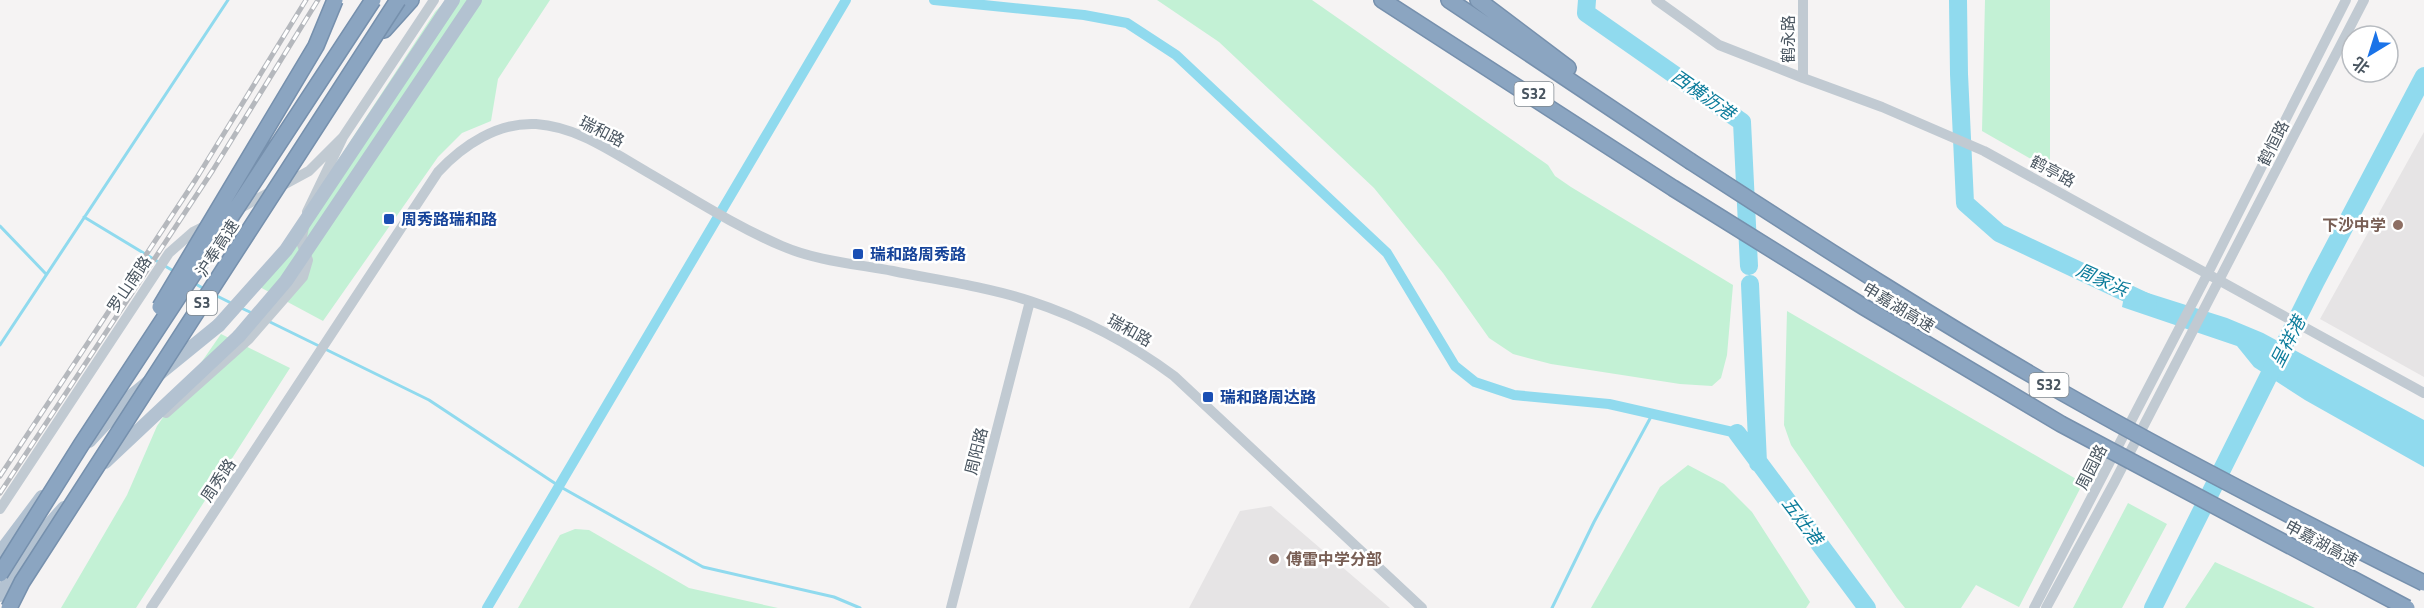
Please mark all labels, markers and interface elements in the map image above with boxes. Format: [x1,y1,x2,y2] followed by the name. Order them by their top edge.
[1776,15,1800,63] street label: 鹤永路
[2340,24,2400,84] north arrow
[2347,51,2374,80] text: 北
[1666,63,1743,128] water label: 西横沥港
[1514,82,1553,106] road number: S32
[575,109,629,153] street label: 瑞和路
[2251,116,2295,170] street label: 鹤恒路
[2026,149,2080,193] street label: 鹤亭路
[401,207,497,231] place label: 周秀路瑞和路
[382,212,396,226] marker: 周秀路瑞和路
[2322,213,2386,237] place label: 下沙中学
[190,215,244,281] street label: 沪奉高速
[2391,218,2405,232] marker: 下沙中学
[870,242,966,266] place label: 瑞和路周秀路
[851,247,865,261] marker: 瑞和路周秀路
[101,251,157,317] street label: 罗山南路
[2072,256,2134,304] water label: 周家浜
[1859,276,1939,338] street label: 申嘉湖高速
[187,291,217,315] road number: S3
[1103,308,1157,352] street label: 瑞和路
[2263,309,2313,372] water label: 呈祥港
[2030,373,2068,397] road number: S32
[1220,385,1316,409] place label: 瑞和路周达路
[1201,390,1215,404] marker: 瑞和路周达路
[959,425,993,477] street label: 周阳路
[2069,440,2113,494] street label: 周园路
[195,453,241,507] street label: 周秀路
[1775,491,1831,553] water label: 五灶港
[2281,514,2363,572] street label: 申嘉湖高速
[1286,547,1382,571] place label: 傅雷中学分部
[1267,552,1281,566] marker: 傅雷中学分部

